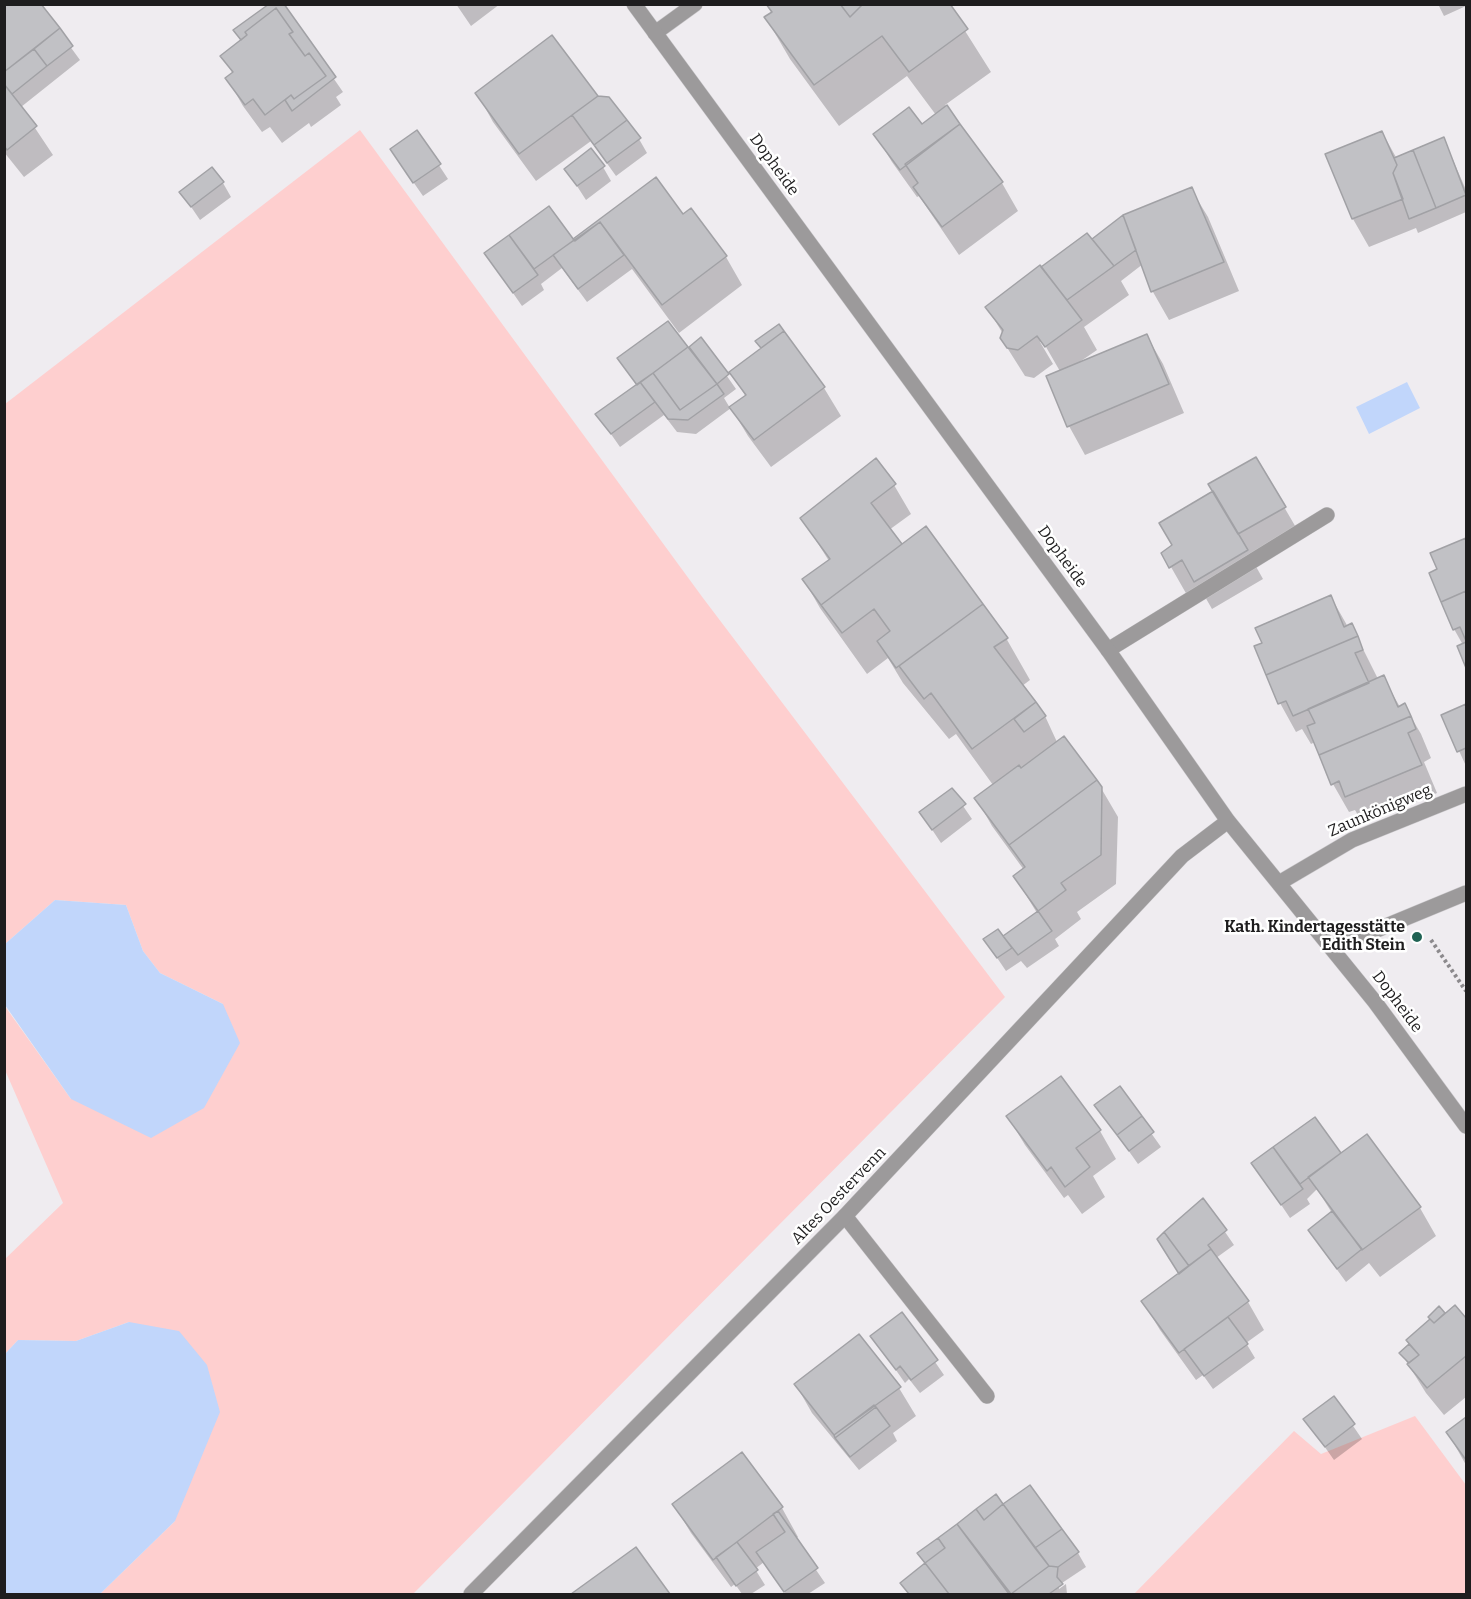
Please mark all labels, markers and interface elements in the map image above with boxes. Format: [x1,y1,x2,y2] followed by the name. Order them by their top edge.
[745,130,803,200] street label: Dopheide
[1033,522,1091,592] street label: Dopheide
[1326,781,1434,841] street label: Zaunkönigweg
[1224,918,1405,956] place label: Kath. Kindertagesstätte Edith Stein
[1410,930,1424,944] marker: Kath. Kindertagesstätte Edith Stein
[1368,968,1426,1036] street label: Dopheide
[788,1143,890,1249] street label: Altes Oestervenn

